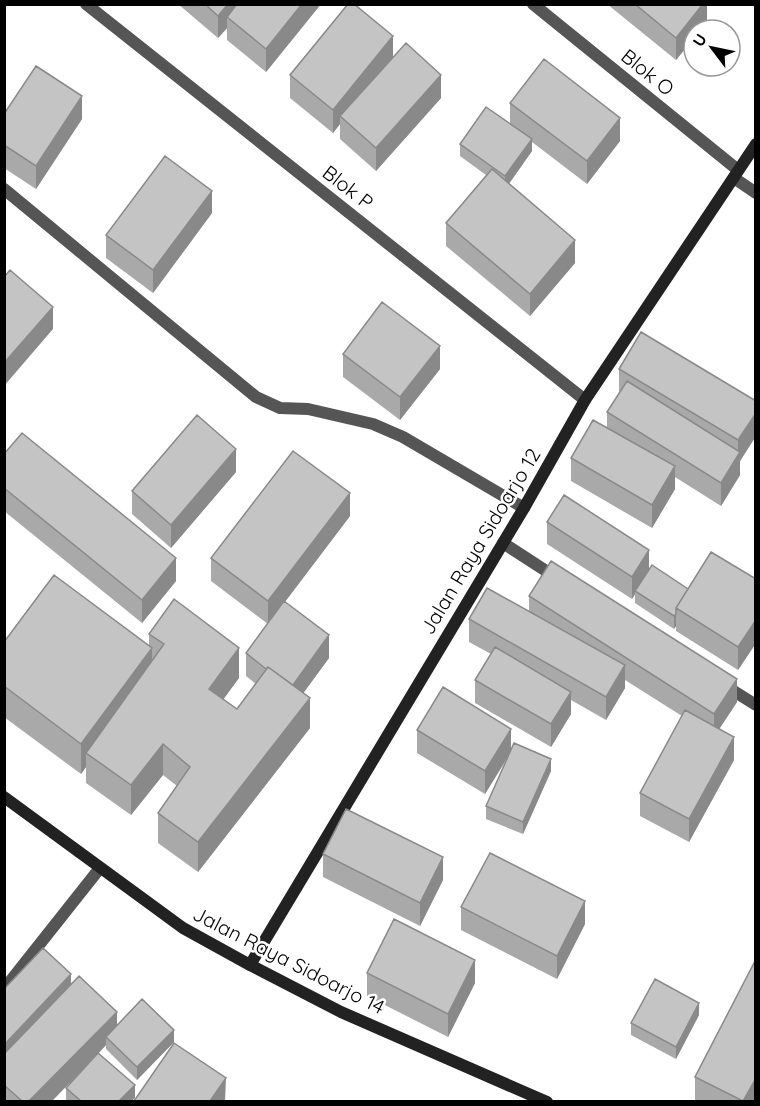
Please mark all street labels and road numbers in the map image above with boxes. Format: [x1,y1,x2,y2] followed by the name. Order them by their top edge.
[616,43,680,101] street label: Blok O
[318,159,378,215] street label: Blok P
[415,443,545,639] street label: Jalan Raya Sidoarjo 12
[189,901,389,1019] street label: Jalan Raya Sidoarjo 14

